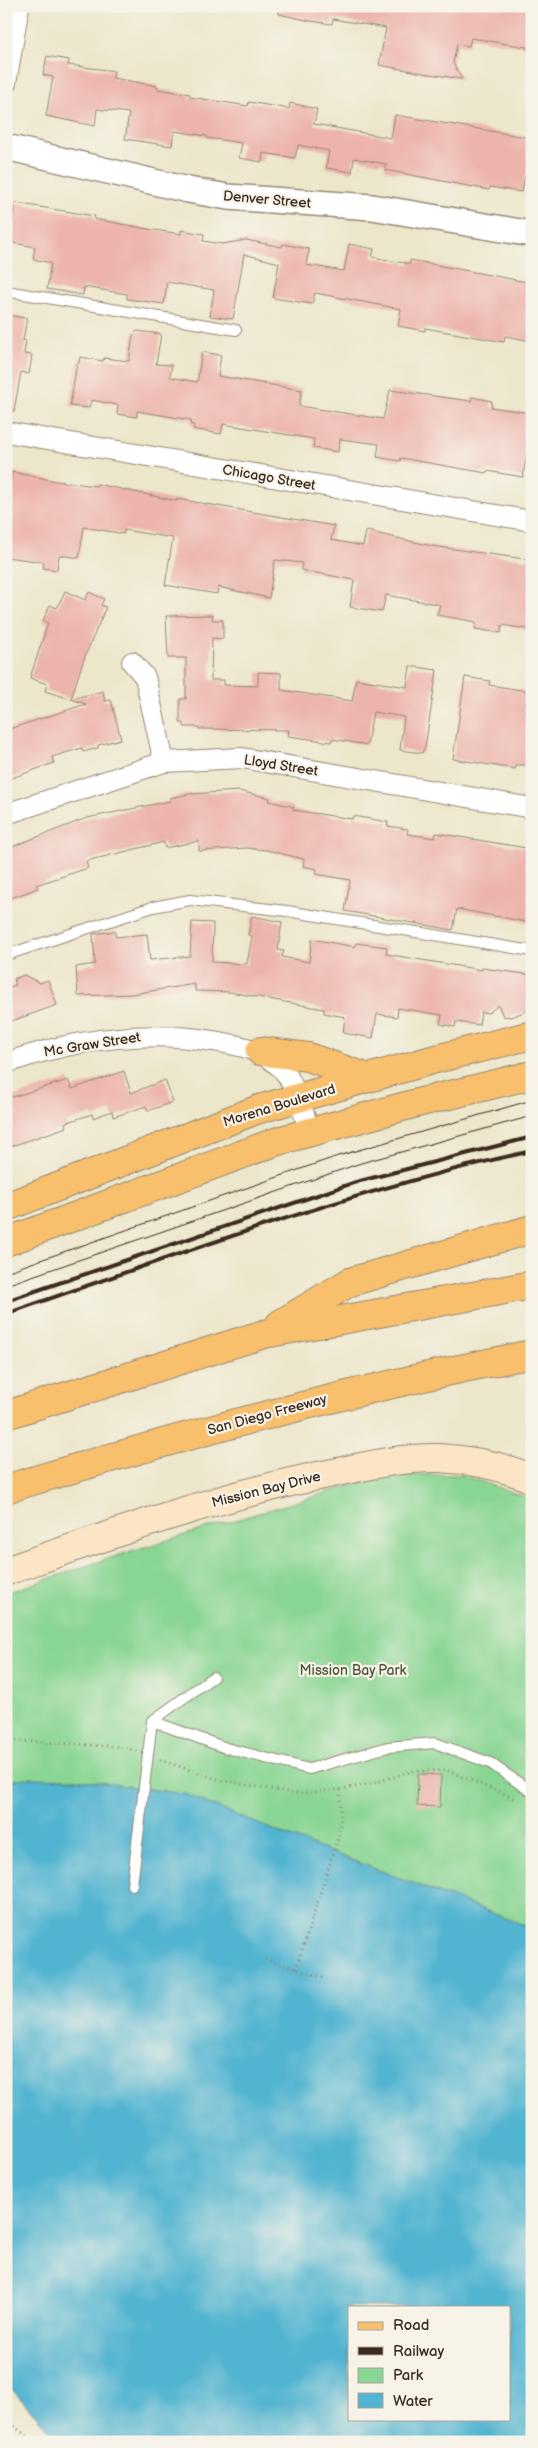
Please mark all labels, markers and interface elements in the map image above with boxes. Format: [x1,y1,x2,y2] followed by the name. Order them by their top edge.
[222,187,312,212] street label: Denver Street
[221,461,318,494] street label: Chicago Street
[243,751,320,780] street label: Lloyd Street
[42,1028,142,1061] street label: Mc Graw Street
[221,1080,337,1131] street label: Morena Boulevard
[206,1390,329,1439] street label: San Diego Freeway
[210,1468,322,1511] street label: Mission Bay Drive
[300,1662,407,1679] park label: Mission Bay Park
[348,2306,510,2420] legend
[393,2316,429,2335] text: Road
[393,2342,444,2361] text: Railway
[393,2366,424,2385] text: Park
[393,2392,433,2411] text: Water

